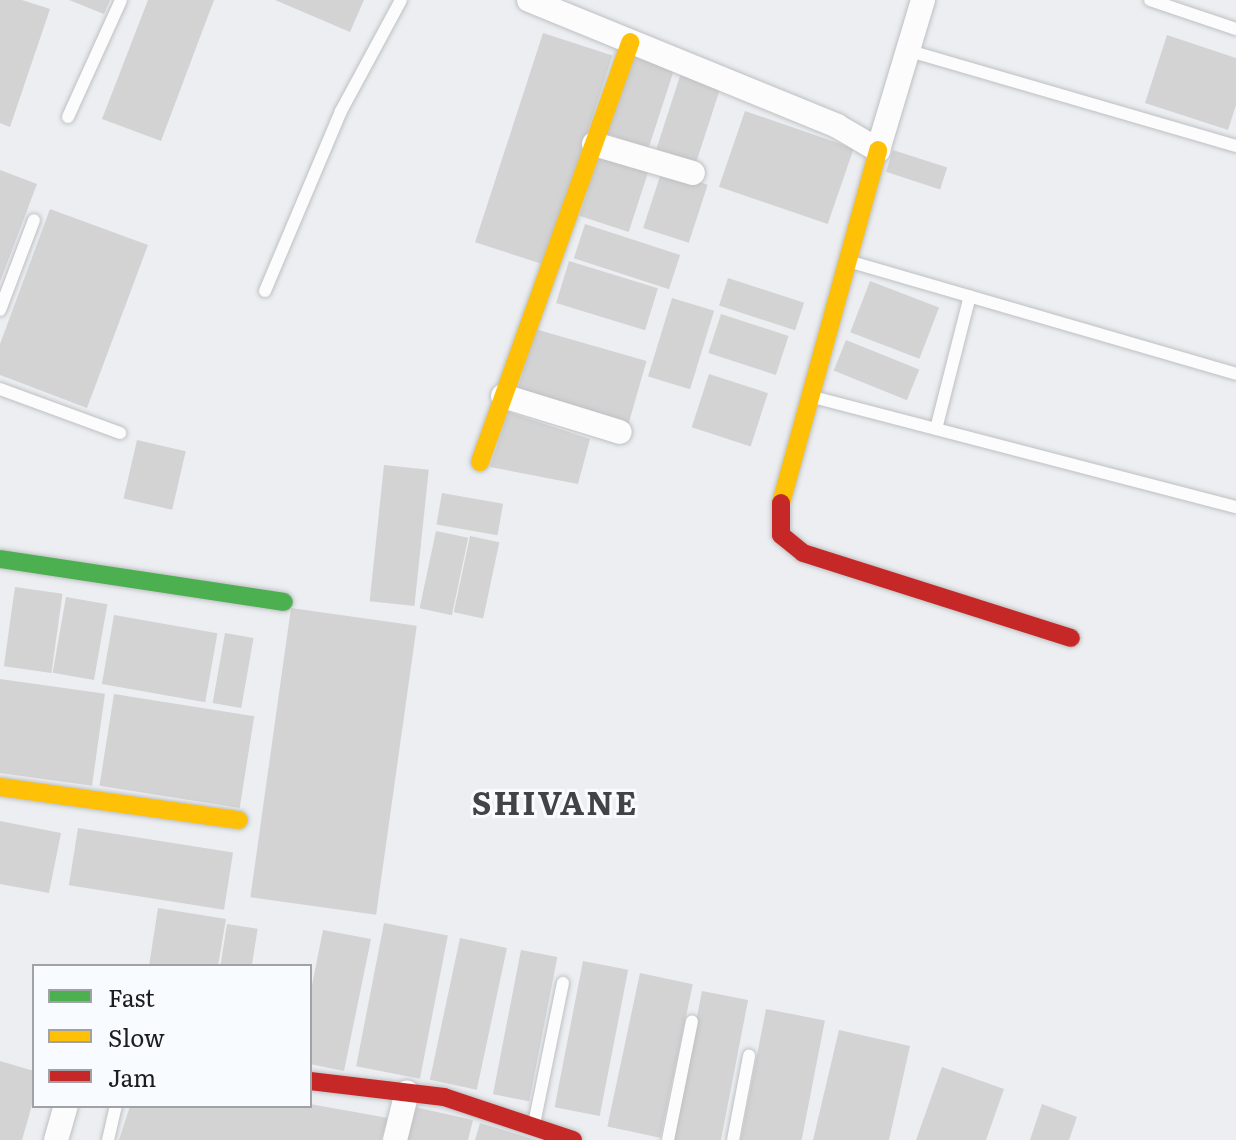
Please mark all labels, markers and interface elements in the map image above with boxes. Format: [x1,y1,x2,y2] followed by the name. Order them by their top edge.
[472,782,638,820] district label: SHIVANE
[32,964,312,1108] legend
[108,979,155,1014] text: Fast
[108,1019,165,1054] text: Slow
[108,1059,156,1094] text: Jam

